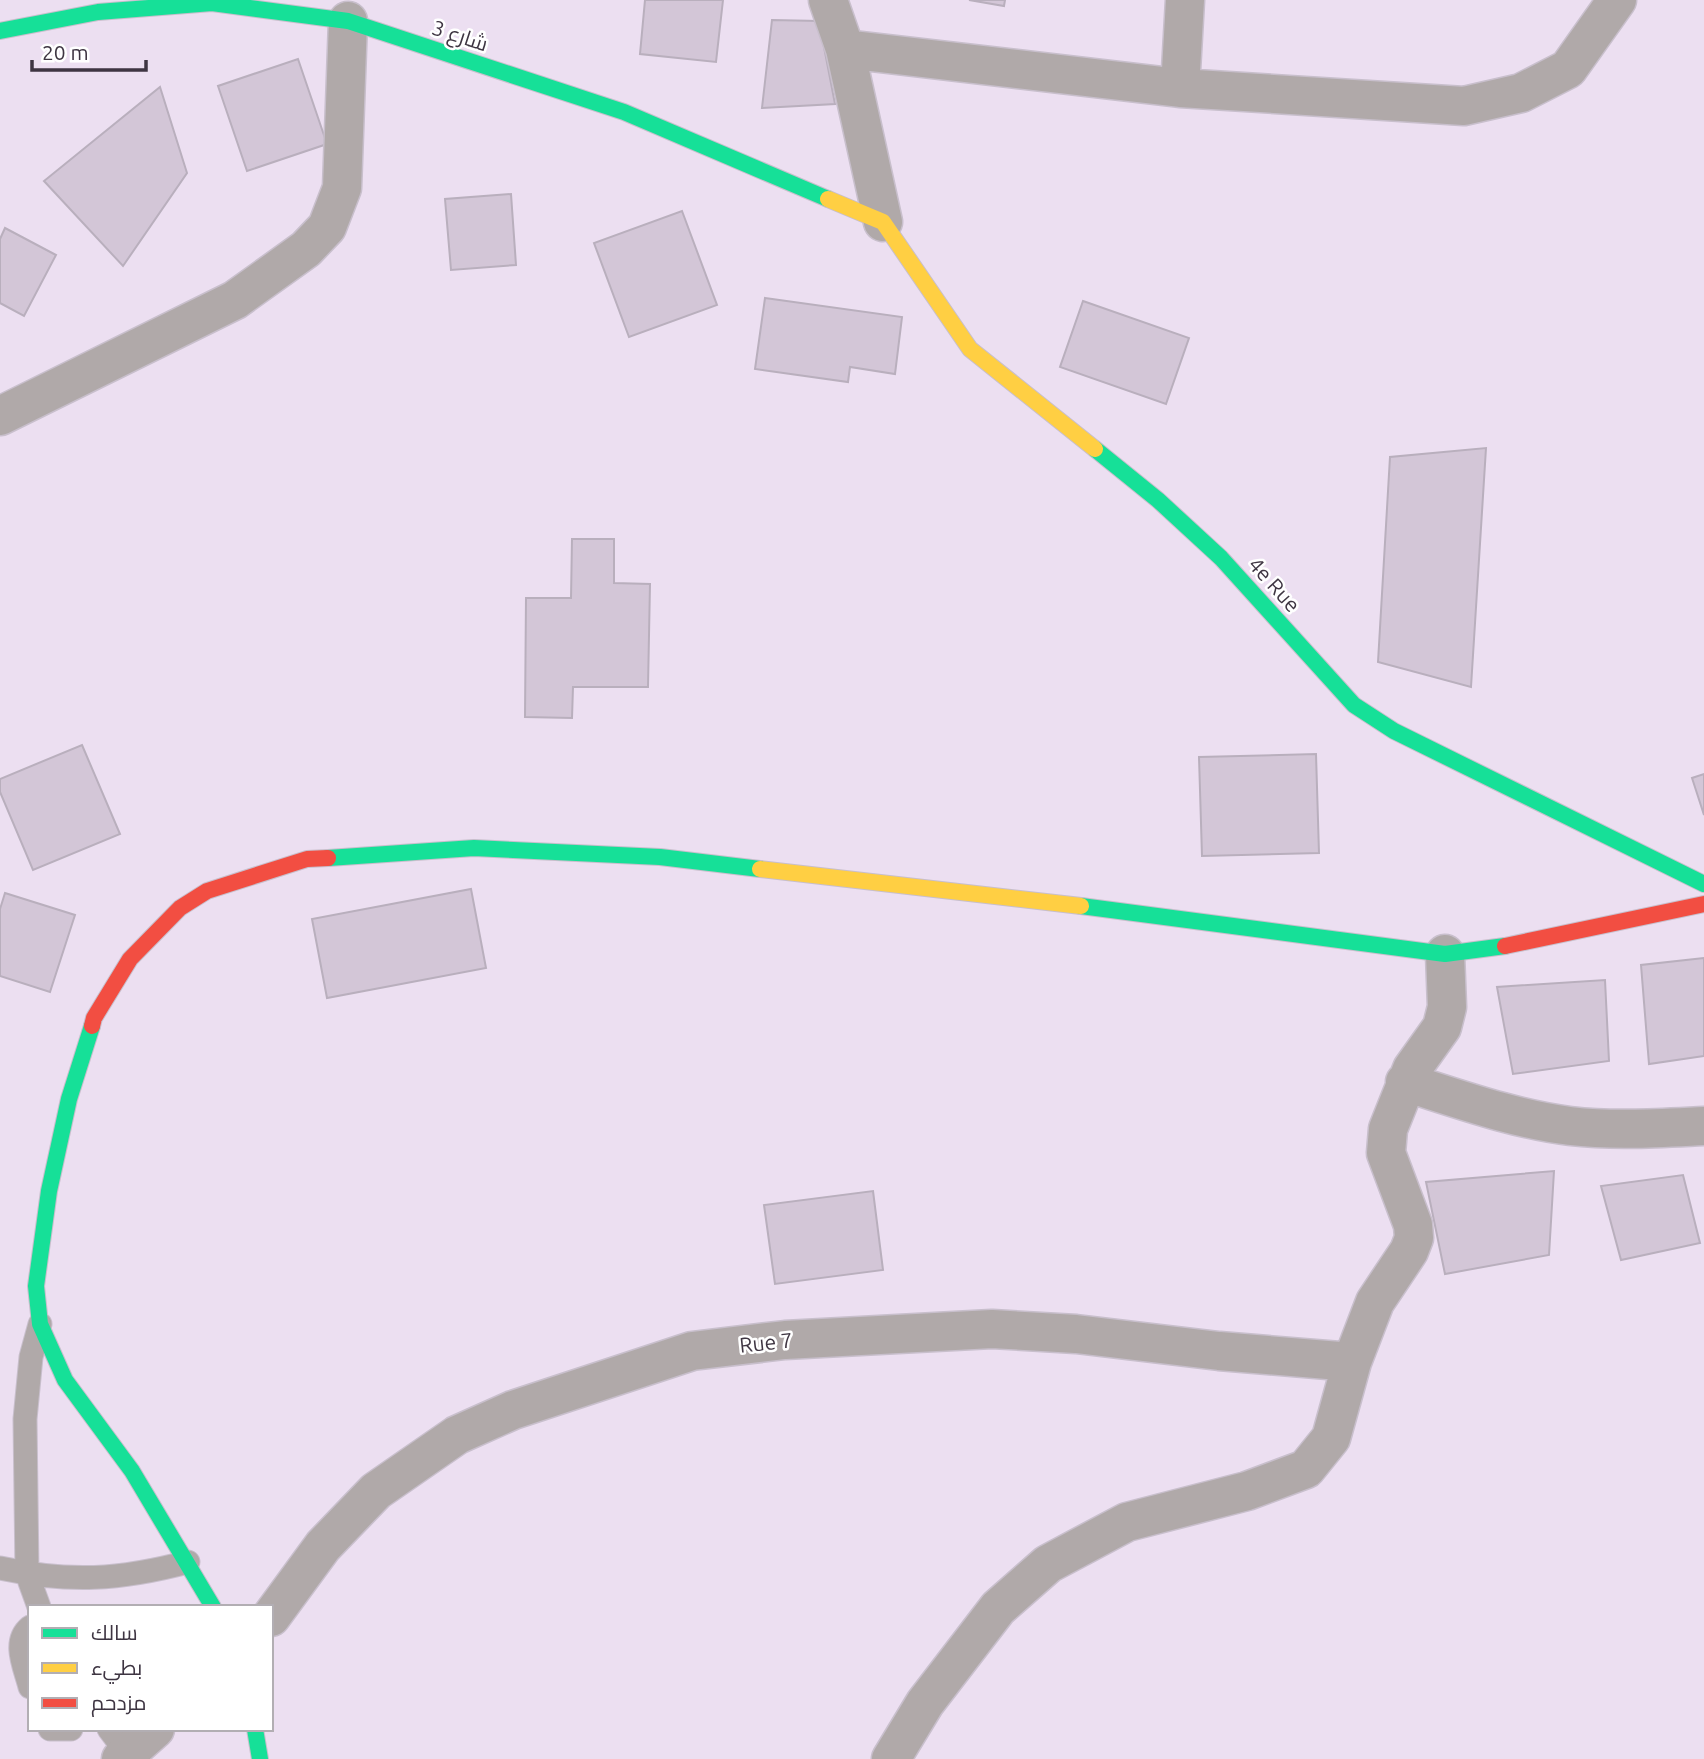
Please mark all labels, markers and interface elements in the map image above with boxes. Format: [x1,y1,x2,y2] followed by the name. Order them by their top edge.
[428,15,491,58] street label: شارع 3
[32,28,145,72] scale bar
[42,40,89,64] text: 20 m
[1244,552,1305,616] street label: 4e Rue
[738,1327,794,1357] street label: Rue 7
[28,1605,273,1731] legend
[91,1620,138,1644] text: سالك
[91,1655,142,1684] text: بطيء
[91,1690,146,1717] text: مزدحم

